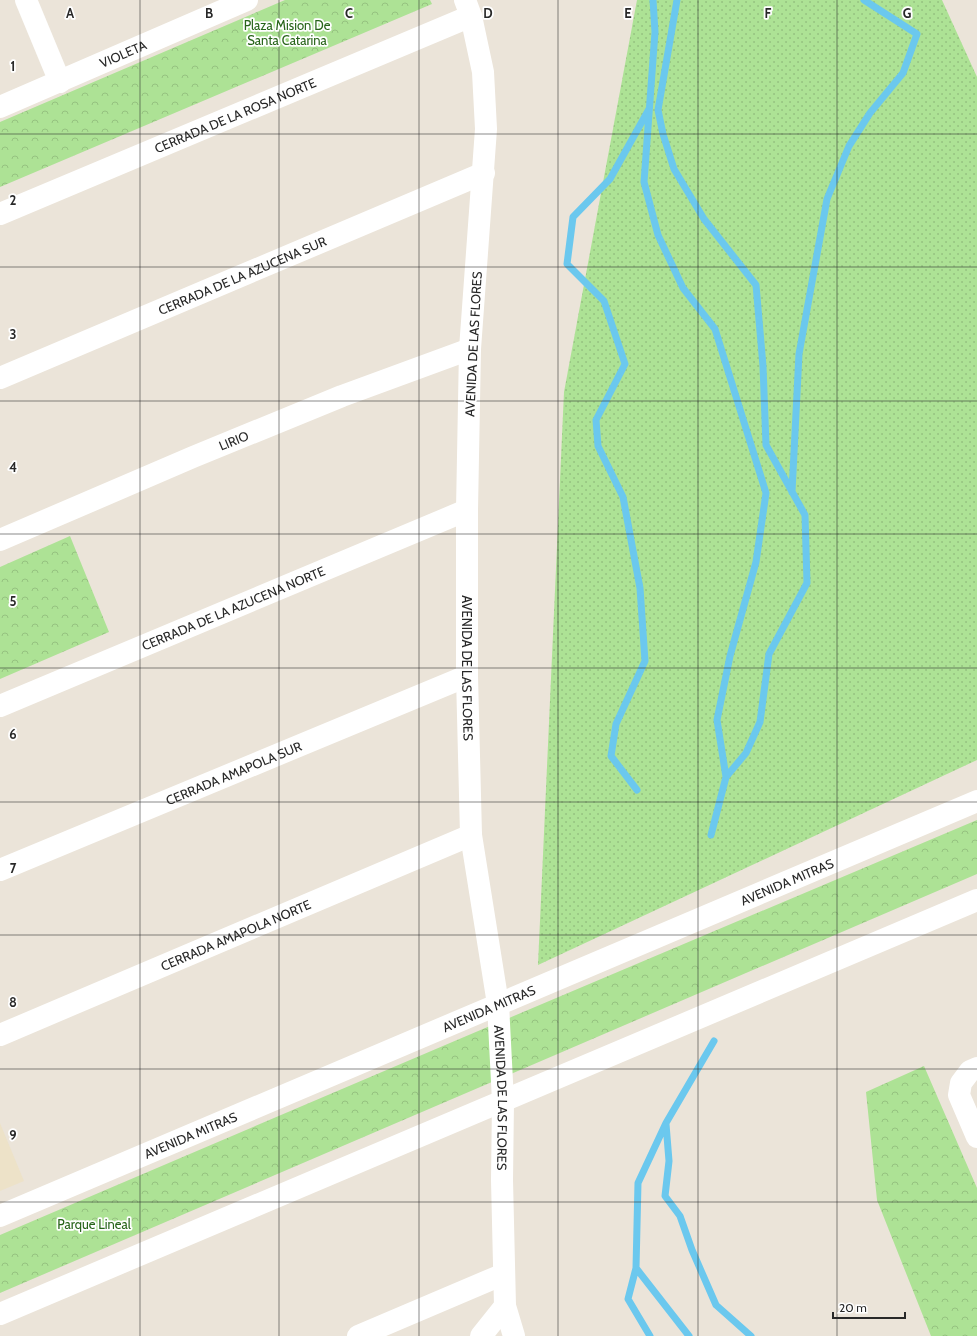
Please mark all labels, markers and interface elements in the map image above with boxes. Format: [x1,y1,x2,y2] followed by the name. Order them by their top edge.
[66,5,75,21] text: A
[205,5,213,21] text: B
[345,5,353,21] text: C
[483,5,493,21] text: D
[624,5,632,21] text: E
[765,5,772,21] text: F
[903,5,912,21] text: G
[244,17,331,48] park label: Plaza Mision De Santa Catarina
[97,37,149,71] street label: VIOLETA
[11,58,15,74] text: 1
[152,74,318,156] street label: CERRADA DE LA ROSA NORTE
[10,192,17,208] text: 2
[156,233,329,318] street label: CERRADA DE LA AZUCENA SUR
[461,271,485,417] street label: AVENIDA DE LAS FLORES
[9,326,17,342] text: 3
[216,427,251,454] street label: LIRIO
[9,459,17,475] text: 4
[139,563,327,654] street label: CERRADA DE LA AZUCENA NORTE
[10,593,17,609] text: 5
[459,595,477,741] street label: AVENIDA DE LAS FLORES
[9,726,17,742] text: 6
[163,738,304,808] street label: CERRADA AMAPOLA SUR
[738,855,836,909] street label: AVENIDA MITRAS
[10,860,17,876] text: 7
[158,896,313,974] street label: CERRADA AMAPOLA NORTE
[440,981,538,1035] street label: AVENIDA MITRAS
[9,994,17,1010] text: 8
[491,1025,511,1171] street label: AVENIDA DE LAS FLORES
[142,1108,240,1162] street label: AVENIDA MITRAS
[9,1127,17,1143] text: 9
[57,1216,131,1232] park label: Parque Lineal
[833,1294,905,1320] scale bar
[839,1300,867,1315] text: 20 m

